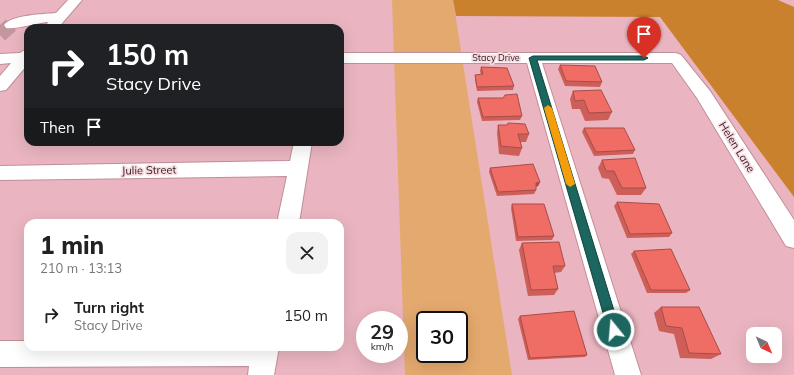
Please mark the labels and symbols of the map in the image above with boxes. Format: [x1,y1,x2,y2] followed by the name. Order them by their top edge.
[627,17,661,58] pin
[472,52,520,64] street label: Stacy Drive
[716,119,758,175] street label: Helen Lane
[122,163,177,177] street label: Julie Street
[593,309,635,351] position arrow
[416,311,468,363] speed limit sign: 30
[746,327,782,363] north arrow

